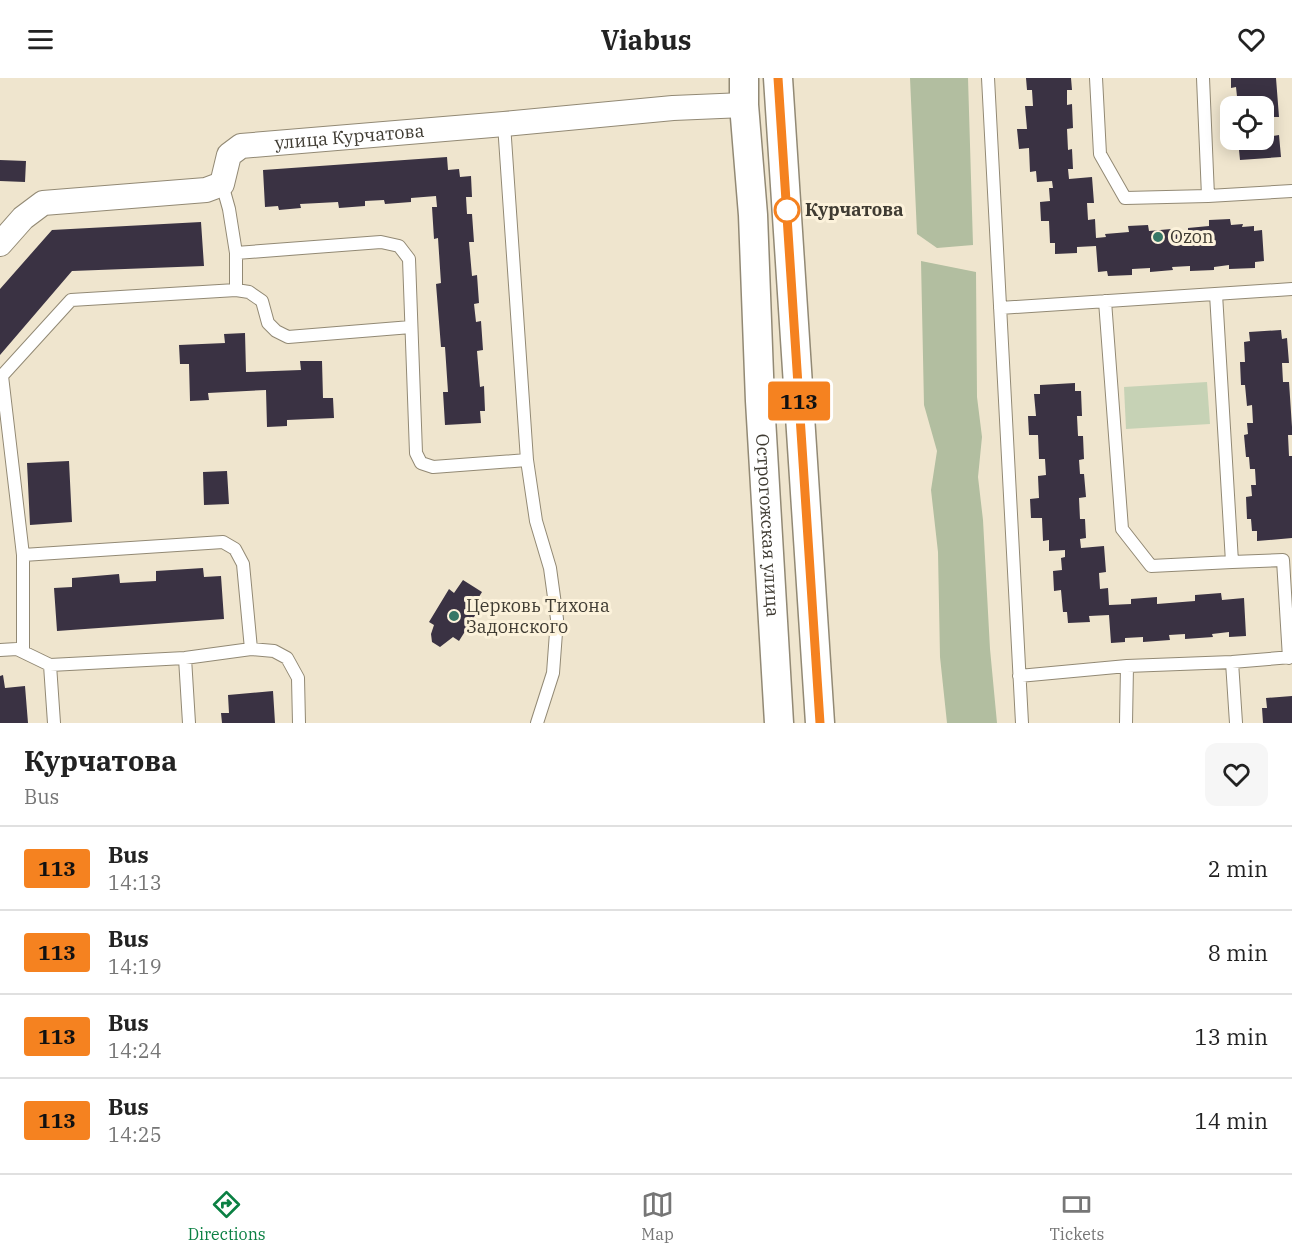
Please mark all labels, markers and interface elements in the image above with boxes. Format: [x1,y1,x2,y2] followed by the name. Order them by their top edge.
[601,22,691,57] text: Viabus
[24,23,57,56] icon: menu
[1235,23,1268,56] icon: heart
[1220,96,1274,150] map controls
[1220,96,1274,150] button: locate
[274,119,425,154] street label: улица Курчатова
[774,197,800,223] marker: Курчатова
[805,198,903,221] place label: Курчатова
[1170,225,1214,248] place label: Ozon
[1151,230,1165,244] marker: Ozon
[764,382,834,420] line badge: 113
[780,387,818,415] text: 113
[751,433,785,618] street label: Острогожская улица
[466,594,610,638] place label: Церковь Тихона Задонского
[447,609,461,623] marker: Церковь Тихона Задонского
[24,742,177,779] text: Курчатова
[1205,743,1268,806] button: heart
[24,783,59,810] text: Bus
[108,840,149,869] text: Bus
[38,854,76,882] text: 113
[1208,854,1268,883] text: 2 min
[108,869,162,896] text: 14:13
[108,924,149,953] text: Bus
[38,938,76,966] text: 113
[1208,938,1268,967] text: 8 min
[108,953,162,980] text: 14:19
[108,1008,149,1037] text: Bus
[38,1022,76,1050] text: 113
[1195,1022,1268,1051] text: 13 min
[108,1037,162,1064] text: 14:24
[108,1092,149,1121] text: Bus
[38,1106,76,1134] text: 113
[1195,1106,1268,1135] text: 14 min
[108,1121,162,1148] text: 14:25
[188,1188,266,1244] tab: Directions
[641,1188,674,1244] tab: Map
[1049,1188,1104,1244] tab: Tickets

